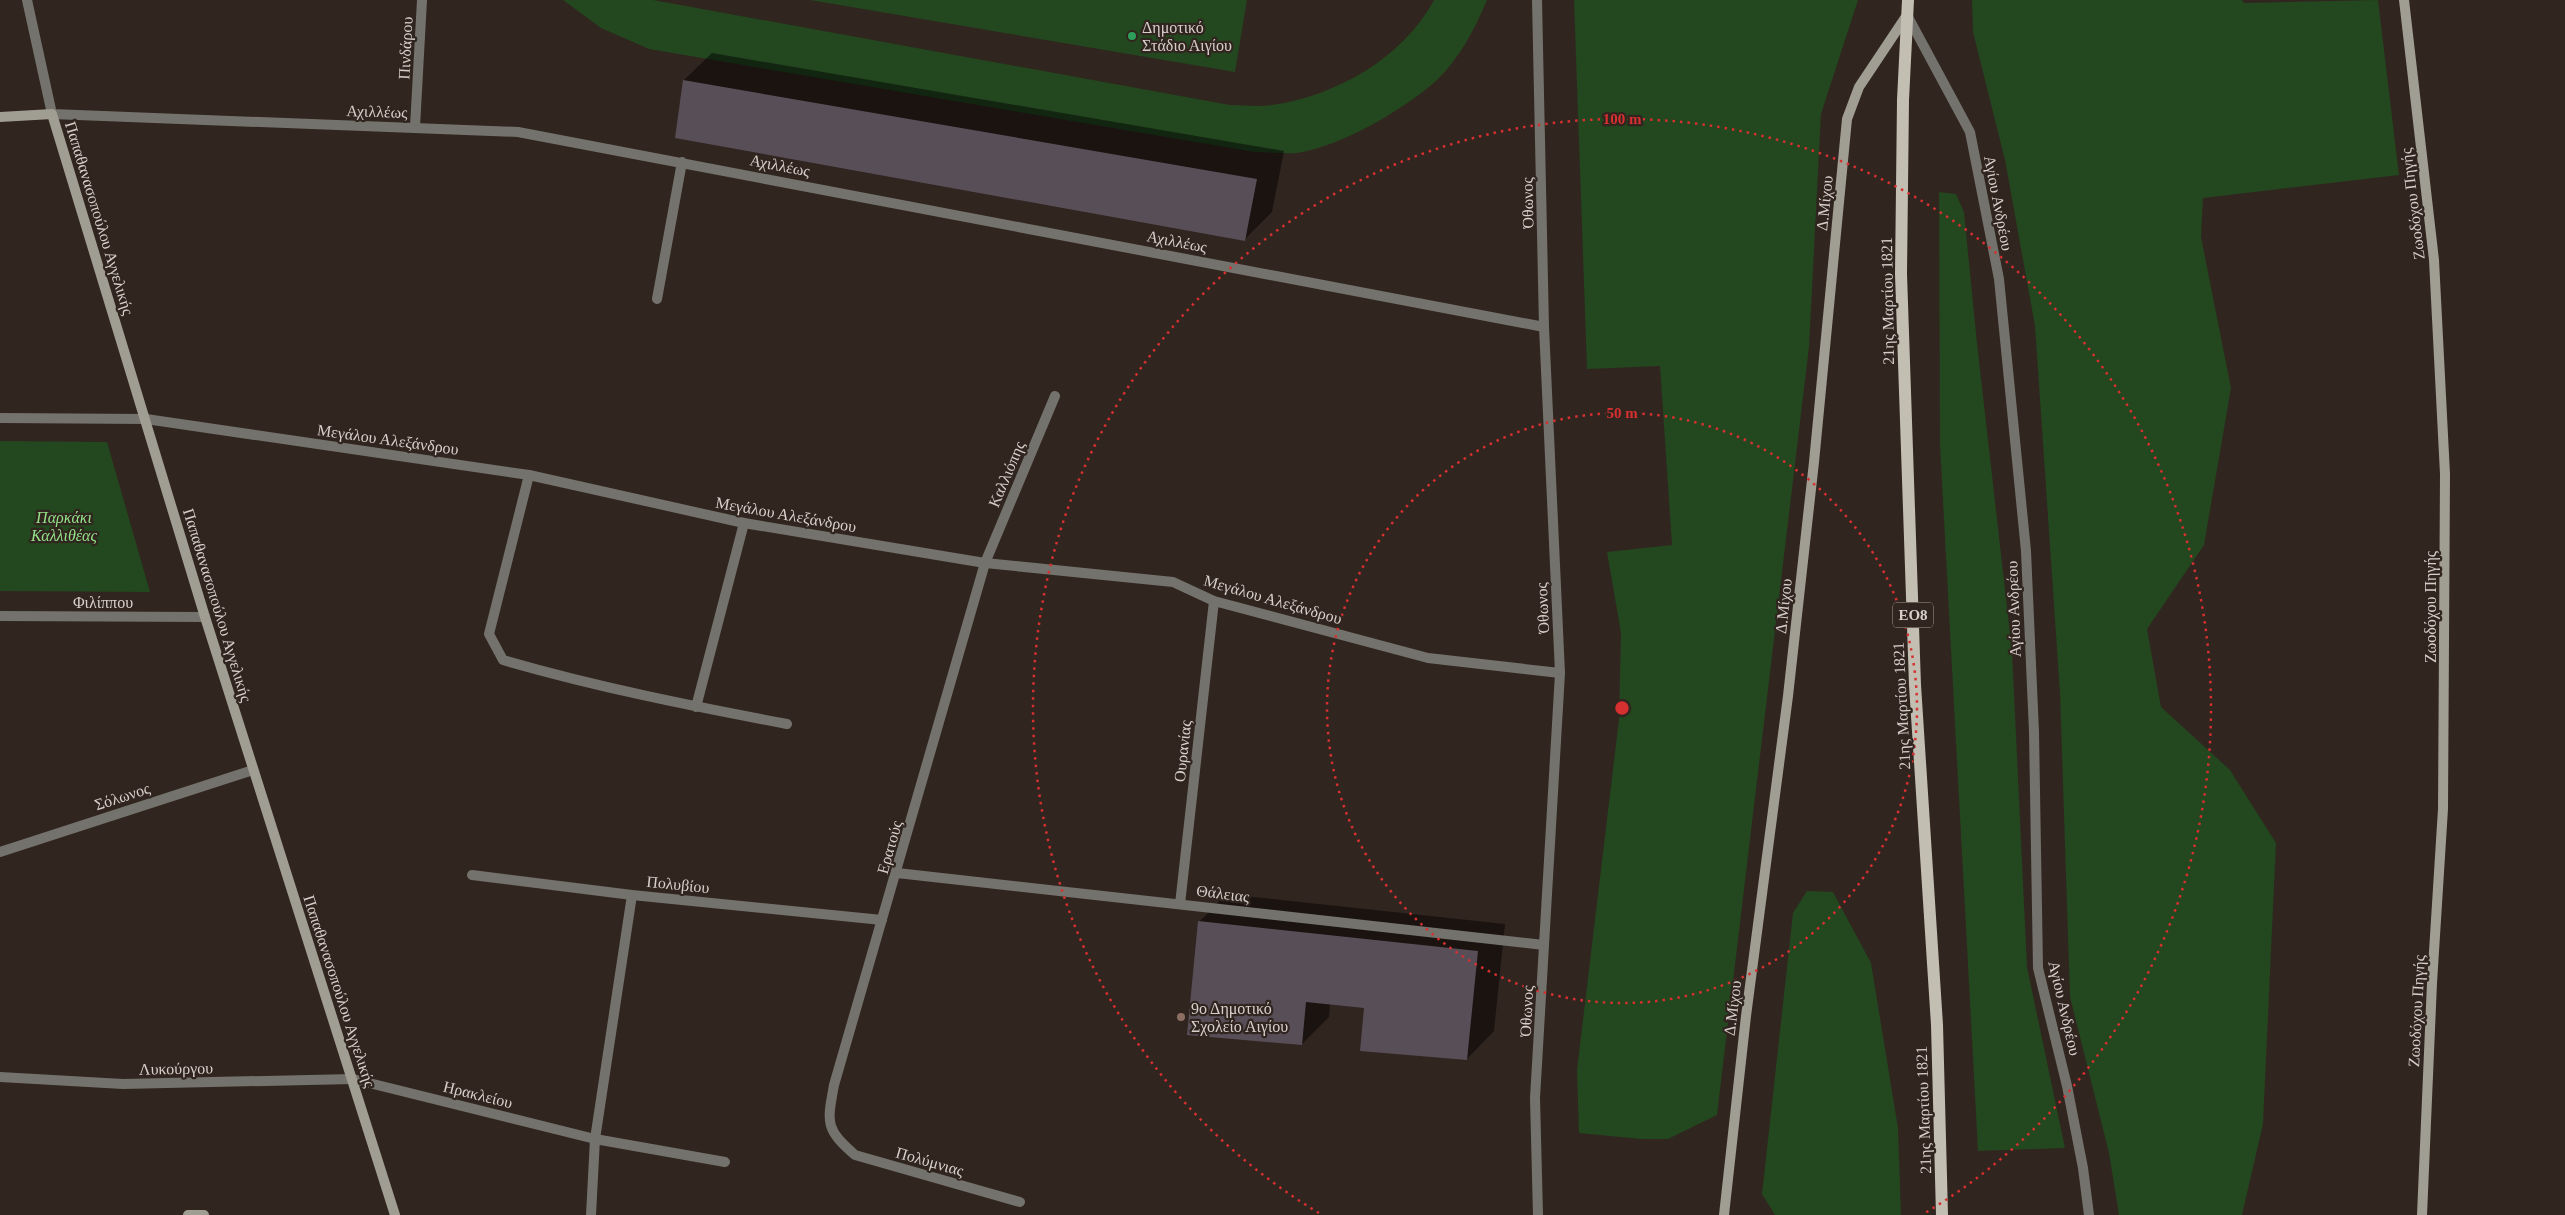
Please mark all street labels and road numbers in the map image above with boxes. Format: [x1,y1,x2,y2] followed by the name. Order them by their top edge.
[395,16,417,80] street label: Πινδάρου
[346,102,408,122] street label: Αχιλλέως
[61,119,137,318] street label: Παπαθανασοπούλου Αγγελικής
[2397,146,2429,261] street label: Ζωοδόχου Πηγής
[748,151,812,181] street label: Αχιλλέως
[1980,154,2016,252] street label: Αγίου Ανδρέου
[1813,174,1837,232] street label: Δ.Μίχου
[1519,177,1536,230] street label: Όθωνος
[1145,227,1209,257] street label: Αχιλλέως
[1878,237,1898,365] street label: 21ης Μαρτίου 1821
[316,421,460,459] street label: Μεγάλου Αλεξάνδρου
[985,438,1029,510] street label: Καλλιόπης
[714,494,858,536] street label: Μεγάλου Αλεξάνδρου
[179,506,255,705] street label: Παπαθανασοπούλου Αγγελικής
[2422,550,2440,663] street label: Ζωοδόχου Πηγής
[2003,560,2025,658] street label: Αγίου Ανδρέου
[1202,572,1344,628] street label: Μεγάλου Αλεξάνδρου
[1772,577,1796,635] street label: Δ.Μίχου
[1533,581,1552,635] street label: Όθωνος
[73,594,133,611] street label: Φιλίππου
[1893,602,1933,628] road number: ΕΟ8
[1890,642,1914,770] street label: 21ης Μαρτίου 1821
[1171,719,1195,783] street label: Ουρανίας
[92,779,153,813] street label: Σόλωνος
[874,818,906,876] street label: Ερατούς
[645,873,710,897] street label: Πολυβίου
[1195,882,1251,905] street label: Θάλειας
[299,893,379,1090] street label: Παπαθανασοπούλου Αγγελικής
[2405,954,2429,1068] street label: Ζωοδόχου Πηγής
[2044,959,2084,1057] street label: Αγίου Ανδρέου
[1721,979,1745,1037] street label: Δ.Μίχου
[1517,984,1536,1038] street label: Όθωνος
[1913,1046,1935,1174] street label: 21ης Μαρτίου 1821
[139,1059,213,1079] street label: Λυκούργου
[441,1078,514,1112] street label: Ηρακλείου
[894,1144,966,1180] street label: Πολύμνιας

